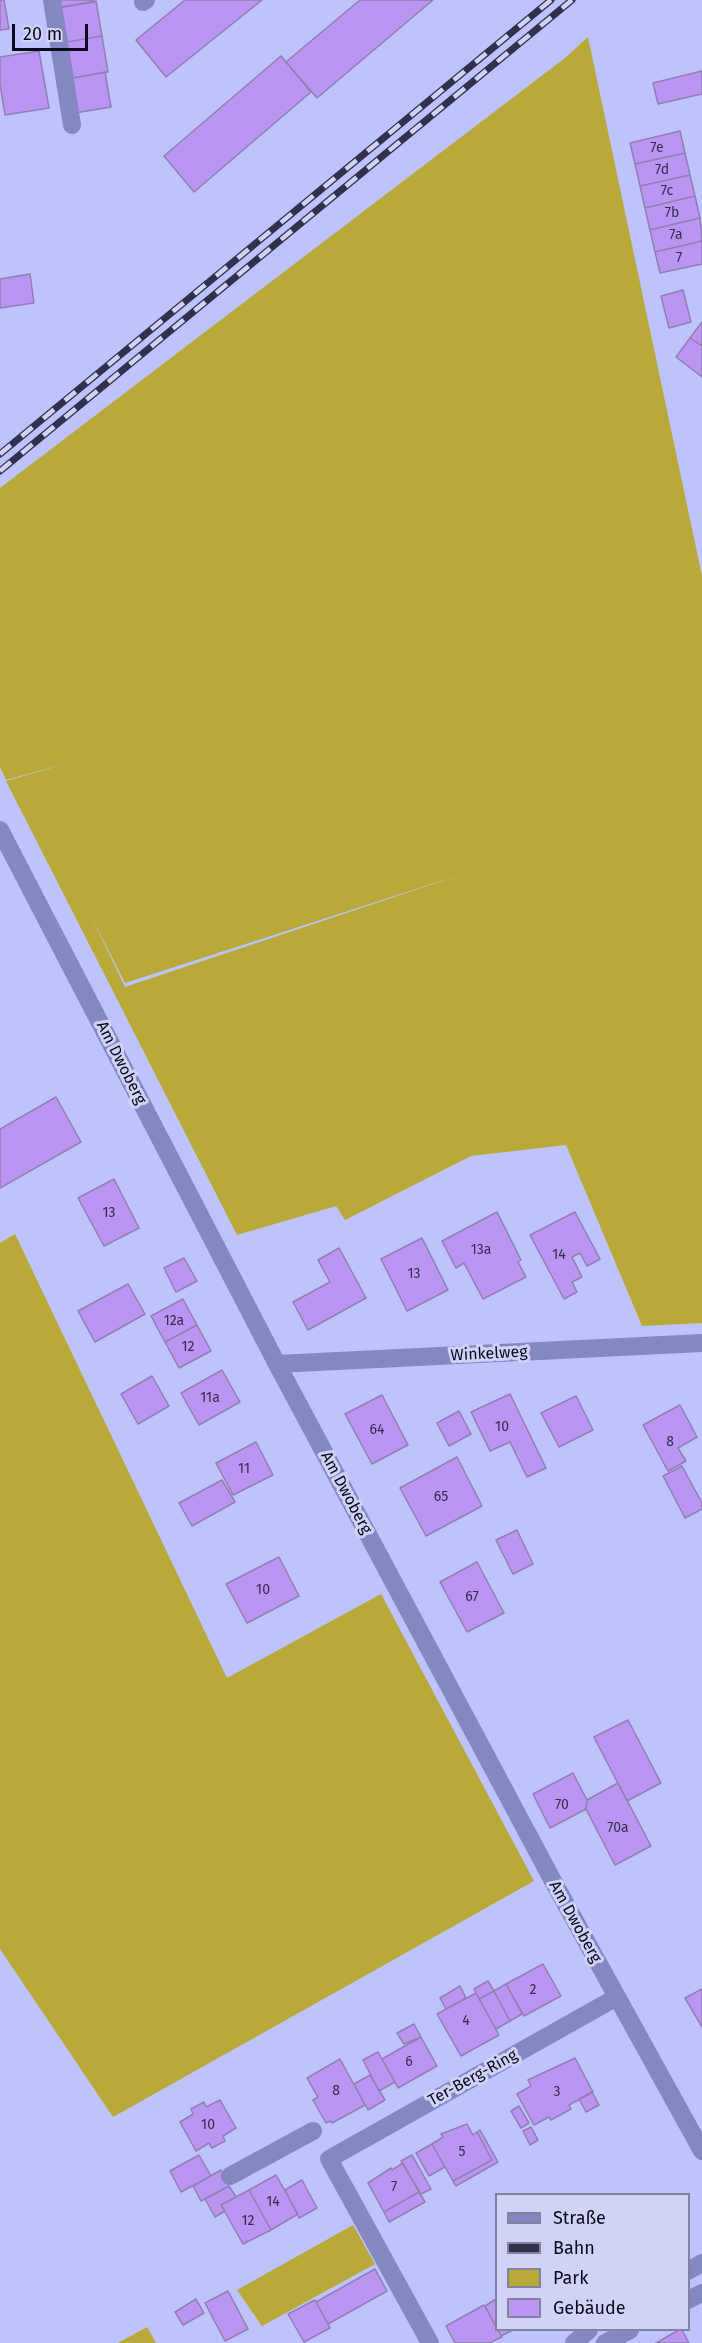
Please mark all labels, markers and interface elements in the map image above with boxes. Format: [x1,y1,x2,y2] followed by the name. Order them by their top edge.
[15,12,92,50] scale bar
[23,23,62,45] text: 20 m
[650,140,664,156] house number: 7e
[655,162,669,178] house number: 7d
[661,183,673,199] house number: 7c
[665,205,679,221] house number: 7b
[669,227,683,243] house number: 7a
[676,250,682,266] house number: 7
[92,1018,150,1108] street label: Am Dwoberg
[102,1205,116,1221] house number: 13
[471,1242,491,1258] house number: 13a
[552,1247,566,1263] house number: 14
[407,1266,421,1282] house number: 13
[164,1313,184,1329] house number: 12a
[182,1339,194,1355] house number: 12
[450,1342,528,1366] street label: Winkelweg
[200,1390,220,1406] house number: 11a
[495,1419,509,1435] house number: 10
[370,1422,384,1438] house number: 64
[666,1434,674,1450] house number: 8
[316,1448,376,1538] street label: Am Dwoberg
[238,1461,250,1477] house number: 11
[434,1489,448,1505] house number: 65
[256,1582,270,1598] house number: 10
[465,1589,479,1605] house number: 67
[555,1797,569,1813] house number: 70
[607,1820,629,1836] house number: 70a
[545,1878,605,1966] street label: Am Dwoberg
[530,1982,536,1998] house number: 2
[462,2013,470,2029] house number: 4
[425,2046,521,2110] street label: Ter-Berg-Ring
[405,2054,413,2070] house number: 6
[332,2083,340,2099] house number: 8
[554,2084,560,2100] house number: 3
[201,2117,215,2133] house number: 10
[458,2144,466,2160] house number: 5
[391,2179,397,2195] house number: 7
[495,2193,690,2331] legend
[266,2194,280,2210] house number: 14
[553,2207,606,2229] text: Straße
[242,2213,254,2229] house number: 12
[553,2237,595,2259] text: Bahn
[553,2267,588,2289] text: Park
[553,2297,626,2319] text: Gebäude

